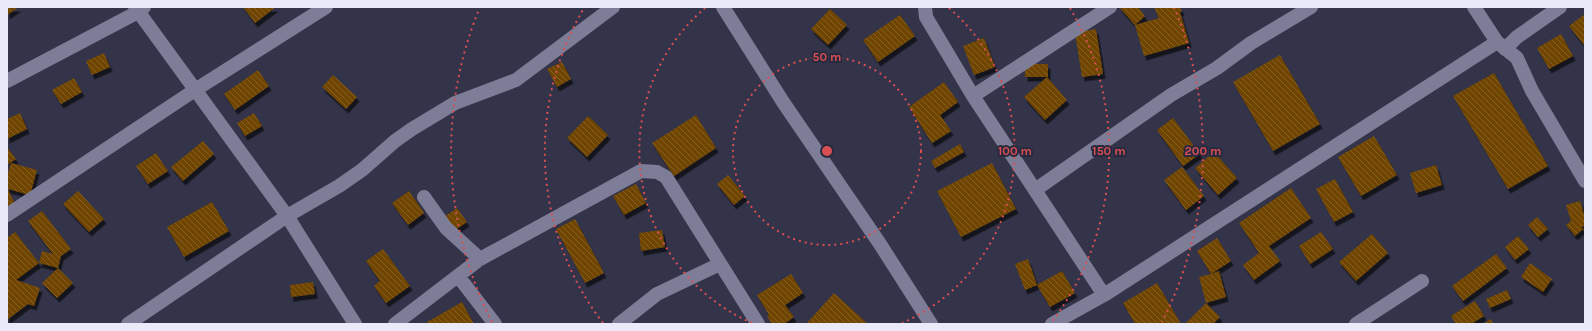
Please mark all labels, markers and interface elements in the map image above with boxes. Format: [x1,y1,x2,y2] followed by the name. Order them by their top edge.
[813,50,842,64] text: 50 m
[820,144,834,158] centre of rings
[998,144,1032,158] text: 100 m
[1092,144,1126,158] text: 150 m
[1185,144,1221,158] text: 200 m

